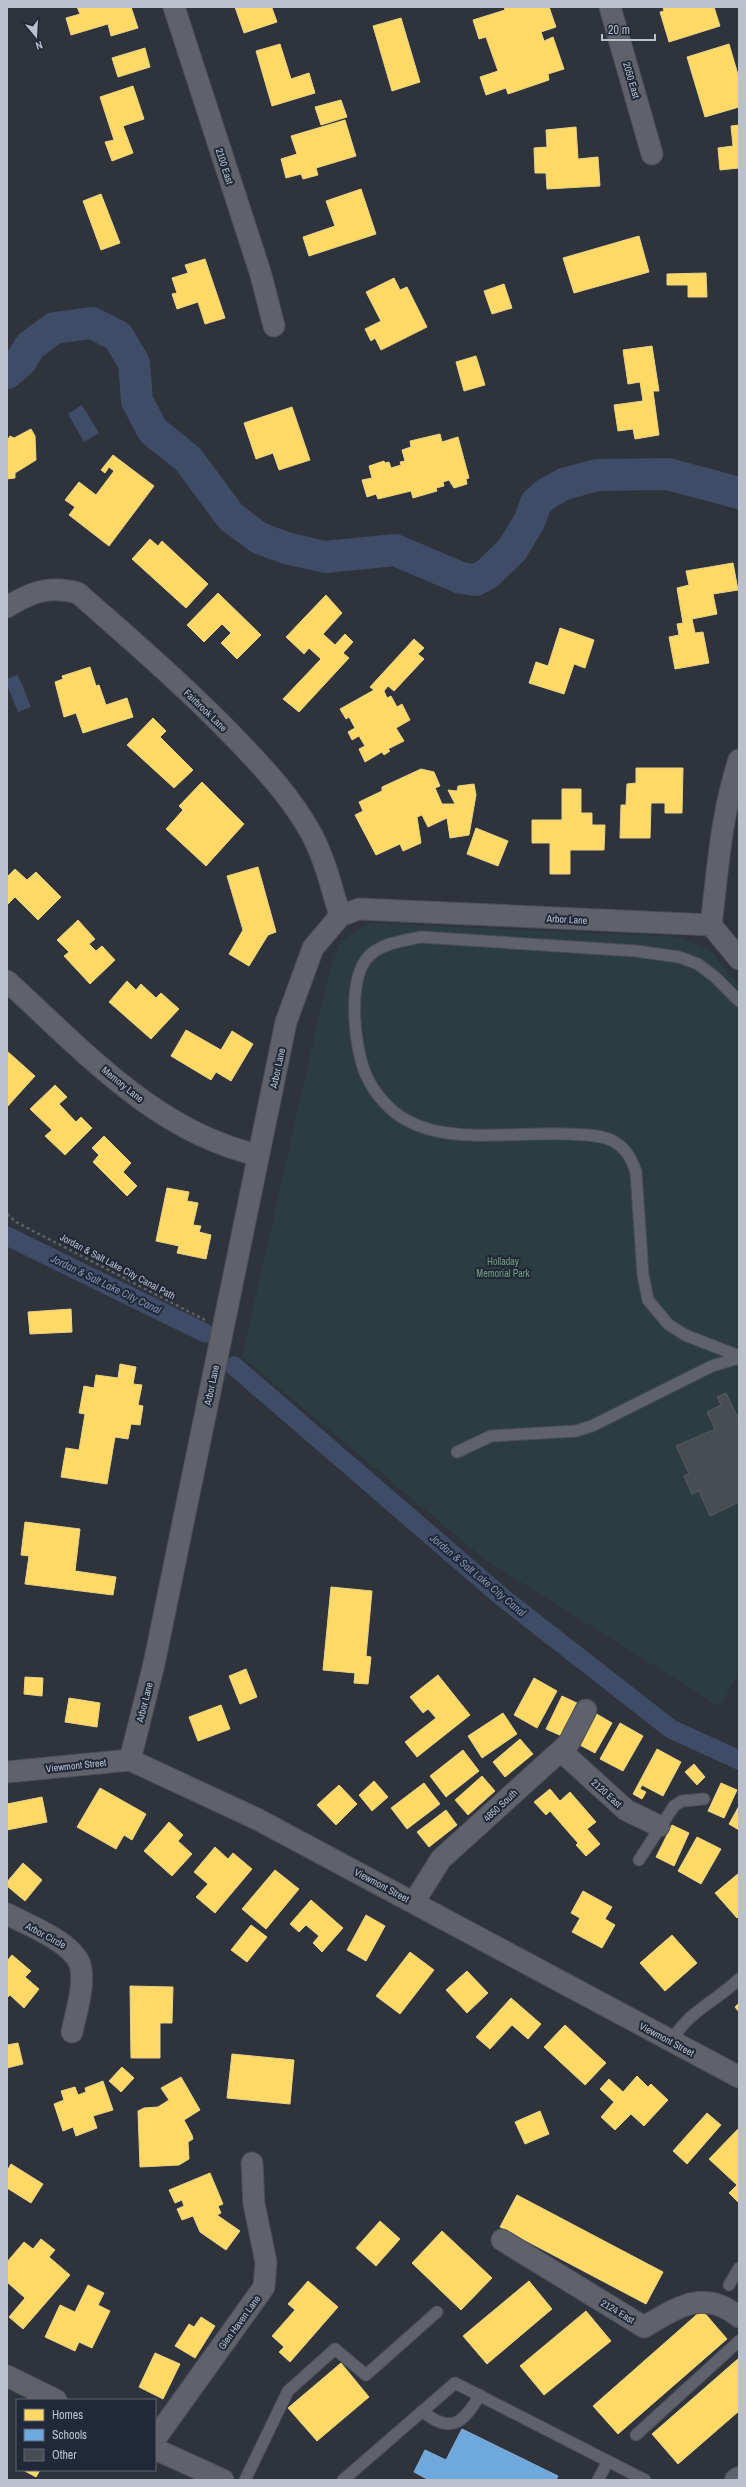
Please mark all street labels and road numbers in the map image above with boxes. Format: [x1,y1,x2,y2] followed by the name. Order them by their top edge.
[620,61,643,100] street label: 2050 East
[213,147,237,186] street label: 2100 East
[181,687,230,735] street label: Fairbrook Lane
[545,912,588,927] street label: Arbor Lane
[267,1046,288,1090] street label: Arbor Lane
[99,1064,147,1105] street label: Memory Lane
[58,1230,178,1302] street label: Jordan & Salt Lake City Canal Path
[201,1363,222,1407] street label: Arbor Lane
[133,1680,156,1724] street label: Arbor Lane
[45,1756,108,1775] street label: Viewmont Street
[589,1776,625,1811] street label: 2120 East
[481,1786,520,1824] street label: 4850 South
[352,1866,412,1906] street label: Viewmont Street
[23,1919,69,1952] street label: Arbor Circle
[637,2020,697,2060] street label: Viewmont Street
[215,2292,264,2352] street label: Glen Haven Lane
[599,2296,638,2327] street label: 2124 East

